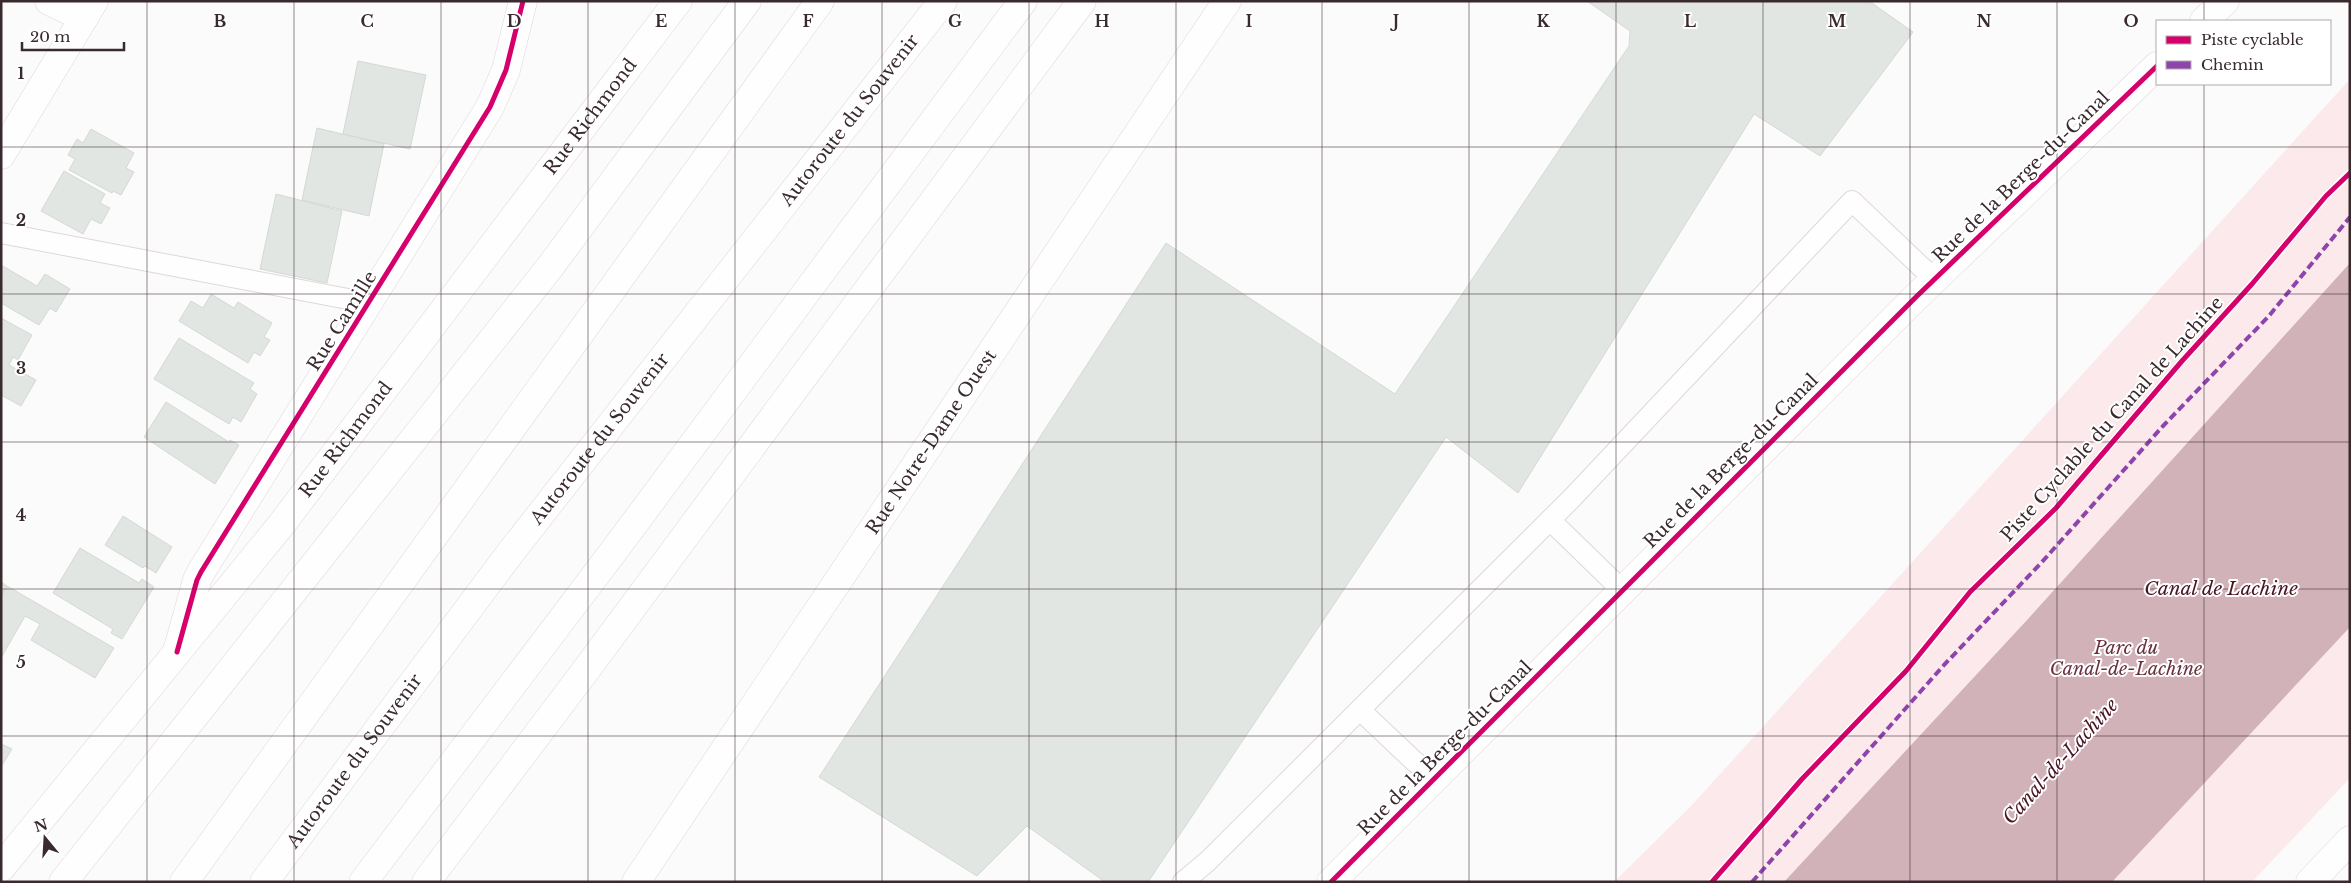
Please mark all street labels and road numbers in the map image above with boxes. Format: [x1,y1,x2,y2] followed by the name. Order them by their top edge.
[775,30,924,211] street label: Autoroute du Souvenir
[539,54,641,179] street label: Rue Richmond
[1928,87,2114,267] street label: Rue de la Berge-du-Canal
[303,267,381,375] street label: Rue Camille
[1996,292,2228,546] street label: Piste Cyclable du Canal de Lachine
[861,345,1001,538] street label: Rue Notre-Dame Ouest
[525,348,674,530] street label: Autoroute du Souvenir
[1639,369,1823,553] street label: Rue de la Berge-du-Canal
[295,377,397,502] street label: Rue Richmond
[1353,656,1537,840] street label: Rue de la Berge-du-Canal
[282,669,427,853] street label: Autoroute du Souvenir

